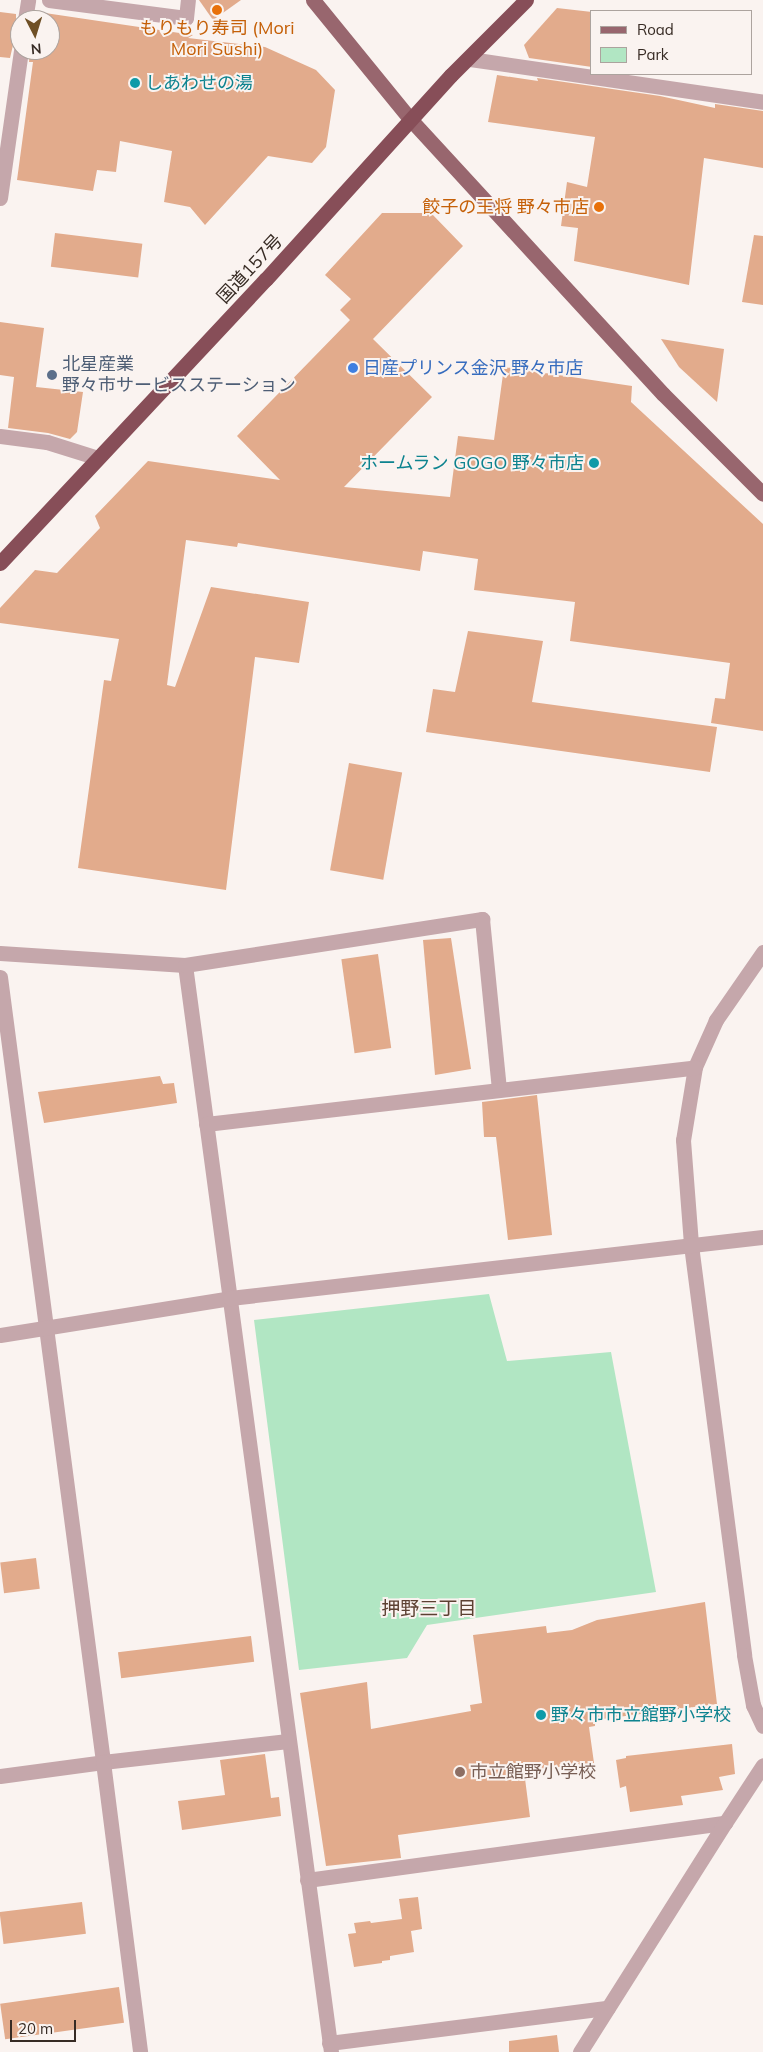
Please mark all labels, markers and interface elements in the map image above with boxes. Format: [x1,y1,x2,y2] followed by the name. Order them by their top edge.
[211,4,223,16] marker: もりもり寿司 (Mori Mori Sushi)
[10,10,60,60] north arrow
[590,10,753,75] legend
[140,18,294,60] place label: もりもり寿司 (Mori Mori Sushi)
[637,20,674,39] text: Road
[30,40,42,58] text: N
[637,45,669,64] text: Park
[145,72,253,94] place label: しあわせの湯
[129,77,141,89] marker: しあわせの湯
[422,196,589,218] place label: 餃子の王将 野々市店
[593,201,605,213] marker: 餃子の王将 野々市店
[213,230,287,308] street label: 国道157号
[62,354,296,396] place label: 北星産業 野々市サービスステーション
[363,357,584,379] place label: 日産プリンス金沢 野々市店
[347,362,359,374] marker: 日産プリンス金沢 野々市店
[46,369,58,381] marker: 北星産業 野々市サービスステーション
[358,452,584,474] place label: ホームラン GOGO 野々市店
[588,457,600,469] marker: ホームラン GOGO 野々市店
[382,1598,476,1620] district label: 押野三丁目
[551,1704,731,1726] place label: 野々市市立館野小学校
[535,1709,547,1721] marker: 野々市市立館野小学校
[470,1761,596,1783] place label: 市立館野小学校
[454,1766,466,1778] marker: 市立館野小学校
[12,2010,79,2042] scale bar
[18,2019,53,2038] text: 20 m

